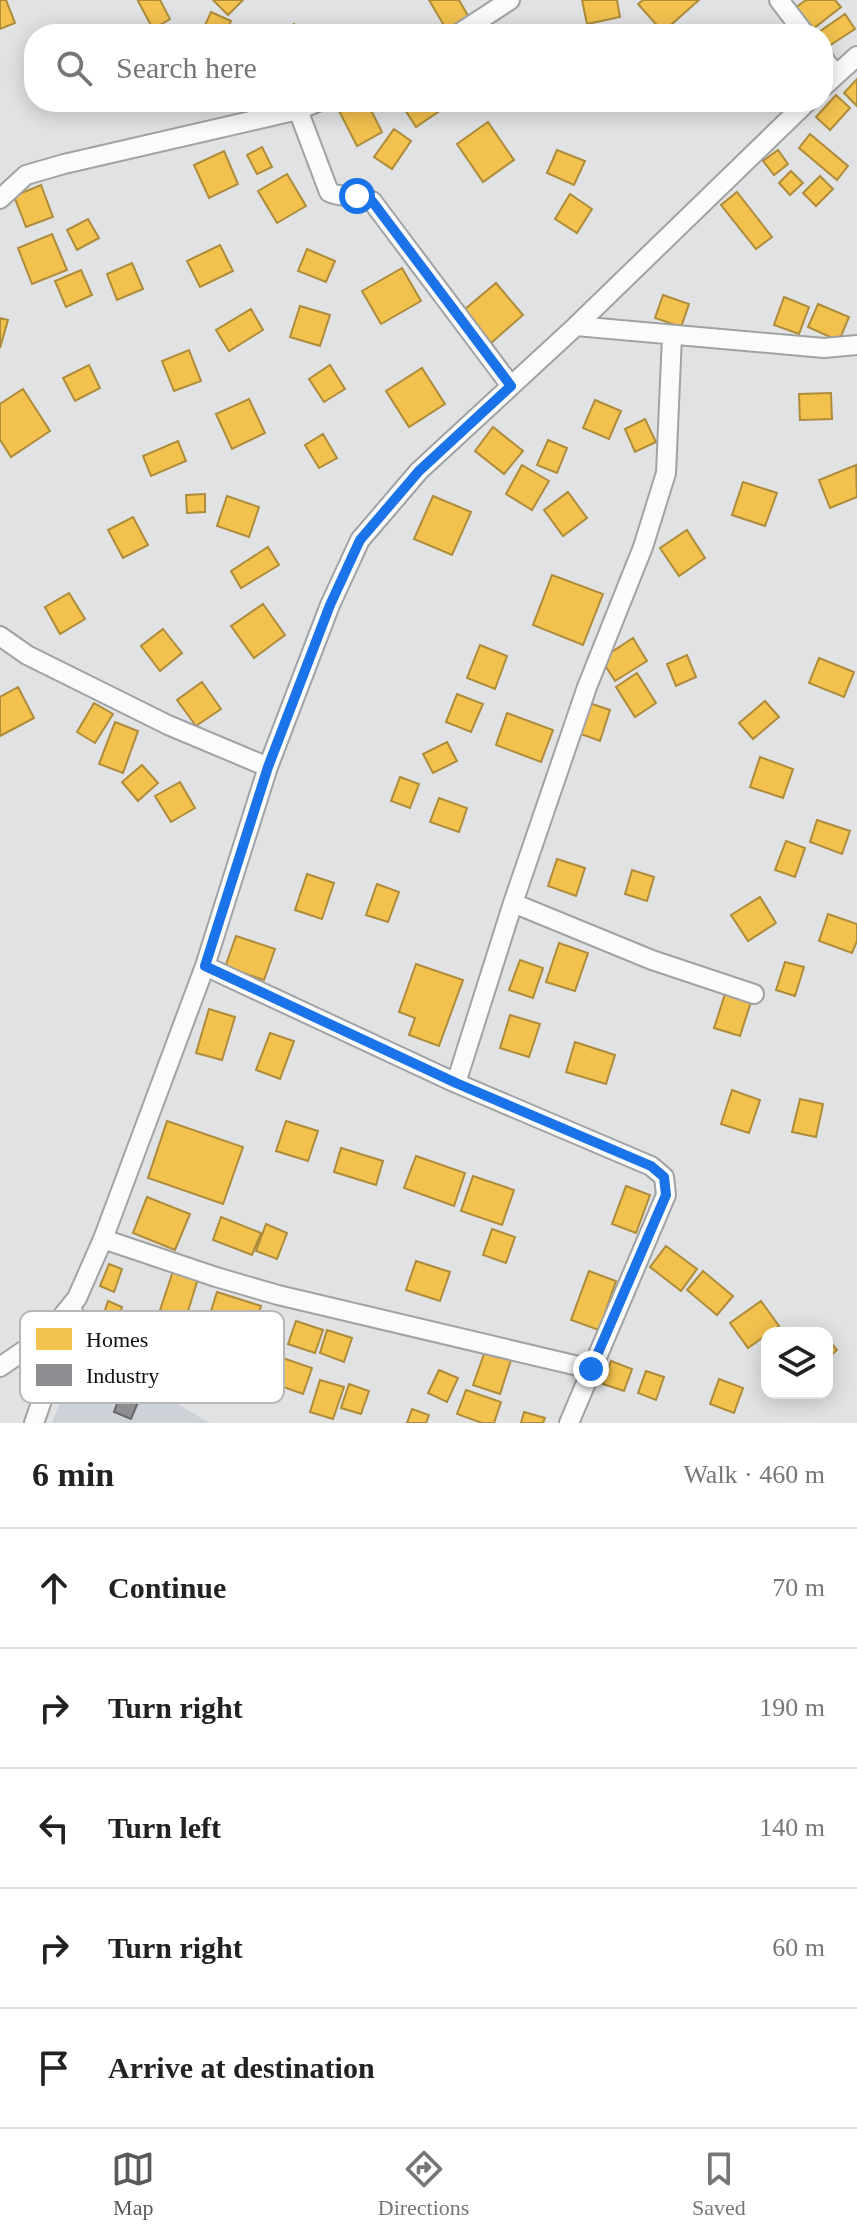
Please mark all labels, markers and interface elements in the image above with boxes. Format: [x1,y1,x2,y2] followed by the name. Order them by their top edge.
[24,24,833,112] search box
[52,46,96,90] icon: search
[116,51,257,84] text: Search here
[339,178,375,214] route start
[20,1311,284,1403] legend
[86,1327,148,1352] text: Homes
[761,1327,833,1399] map controls
[761,1327,833,1399] button: layers
[573,1351,609,1387] route end
[86,1363,159,1388] text: Industry
[32,1456,114,1493] text: 6 min
[683,1460,825,1489] text: Walk · 460 m
[32,1566,76,1610] icon: ahead
[108,1571,226,1604] text: Continue
[772,1573,825,1602] text: 70 m
[32,1686,76,1730] icon: right
[108,1691,243,1724] text: Turn right
[759,1693,825,1722] text: 190 m
[32,1806,76,1850] icon: left
[108,1811,221,1844] text: Turn left
[759,1813,825,1842] text: 140 m
[32,1926,76,1970] icon: right
[108,1931,243,1964] text: Turn right
[772,1933,825,1962] text: 60 m
[32,2046,76,2090] icon: arrive
[108,2051,375,2084] text: Arrive at destination
[111,2147,155,2221] tab: Map
[378,2147,469,2221] tab: Directions
[692,2147,746,2221] tab: Saved

